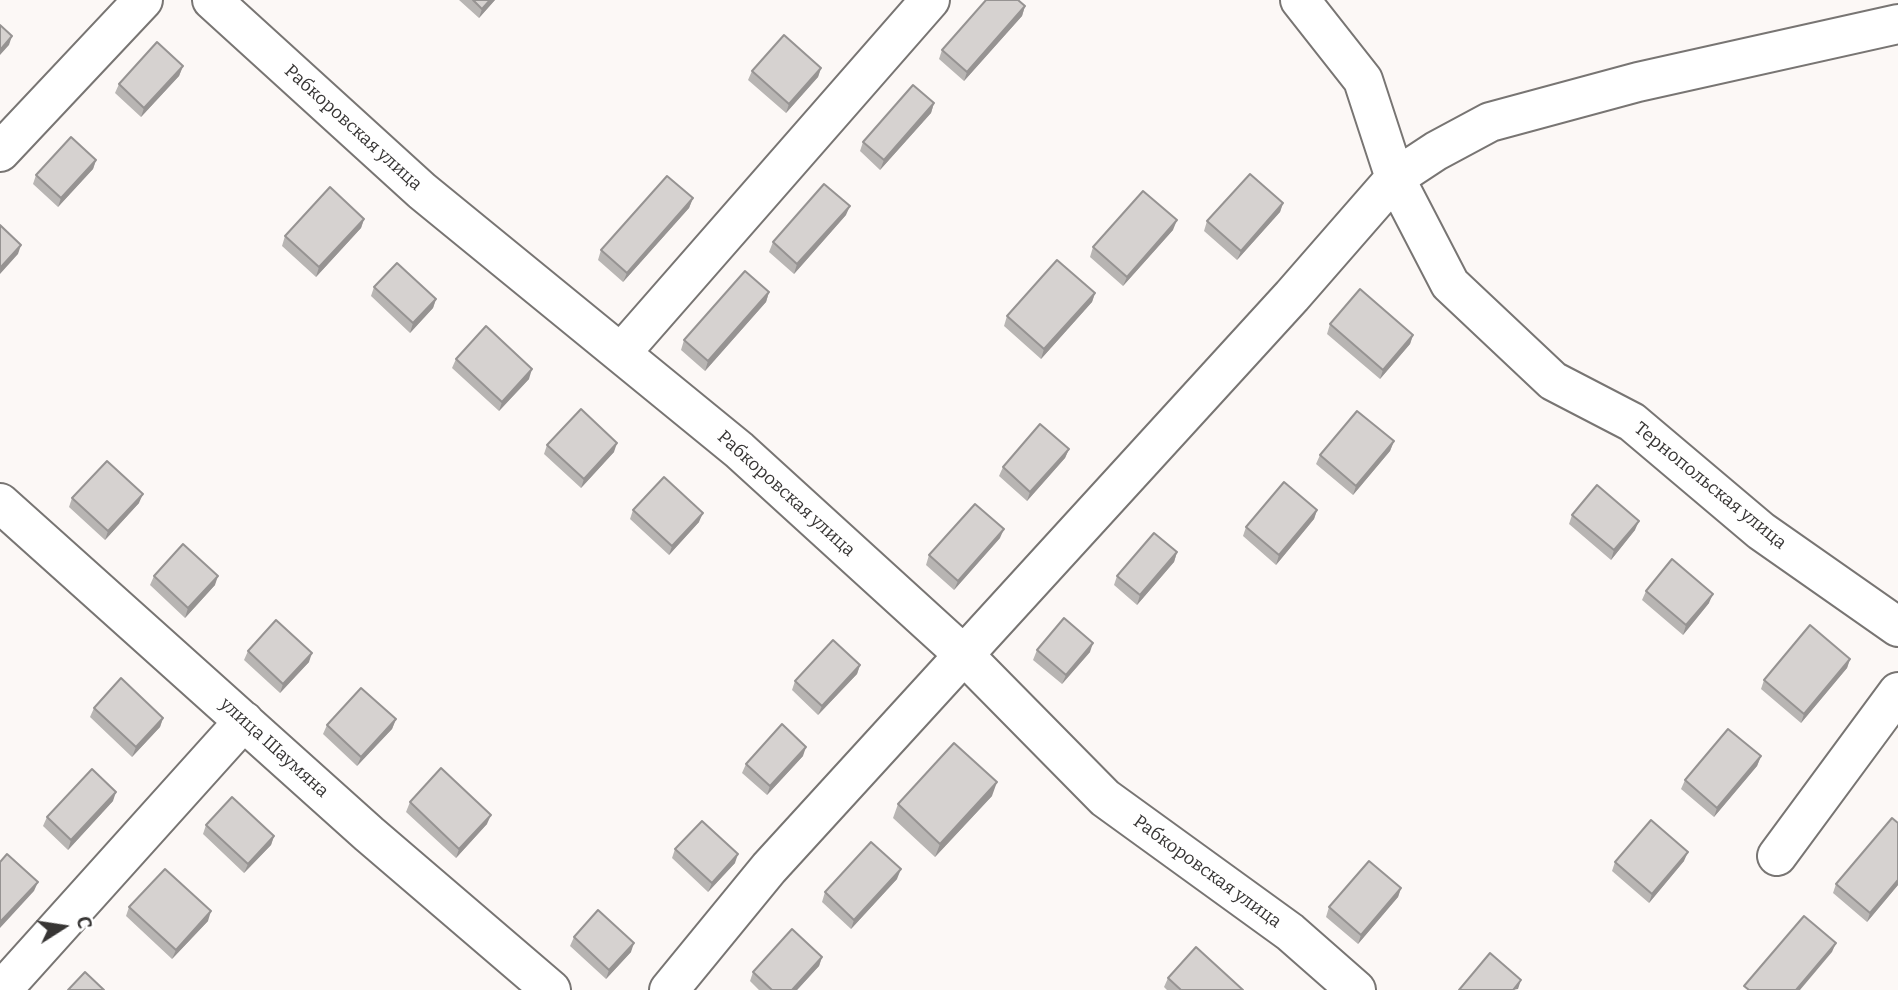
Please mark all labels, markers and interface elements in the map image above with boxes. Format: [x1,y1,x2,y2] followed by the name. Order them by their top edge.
[280,60,426,196] street label: Рабкоровская улица
[1630,418,1790,554] street label: Тернопольская улица
[713,426,859,562] street label: Рабкоровская улица
[215,694,333,802] street label: улица Шаумяна
[1129,811,1285,933] street label: Рабкоровская улица
[28,892,98,962] north arrow
[72,914,97,931] text: С

